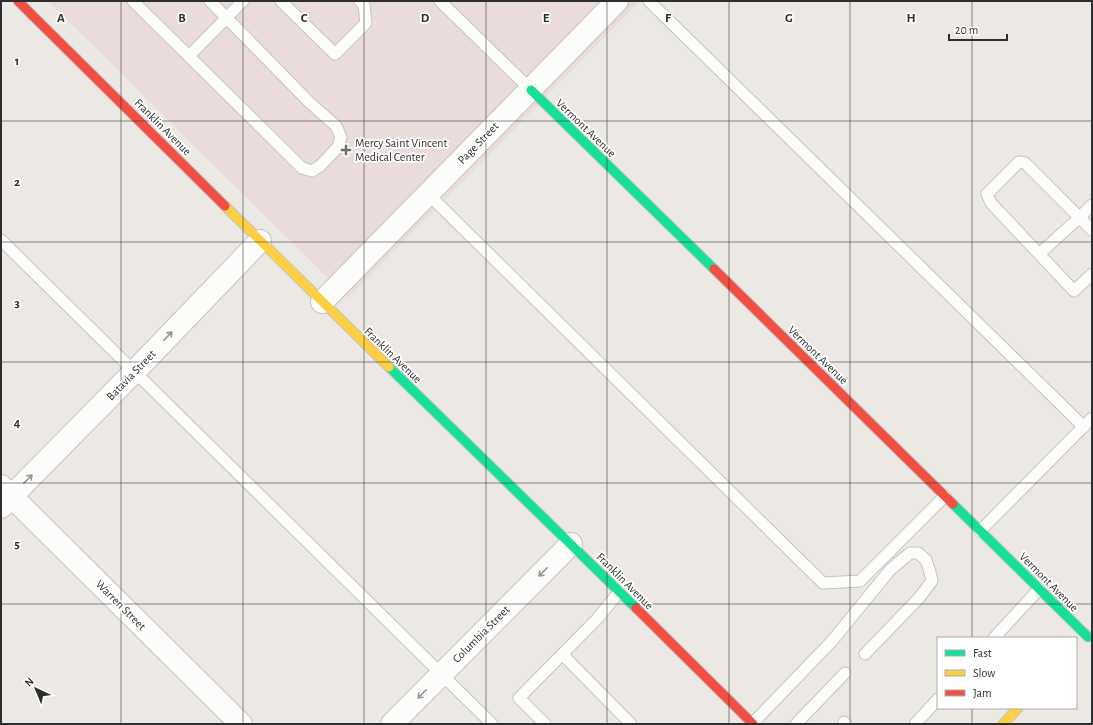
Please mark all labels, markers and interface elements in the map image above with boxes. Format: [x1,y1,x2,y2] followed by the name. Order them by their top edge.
[57,12,65,25] text: A
[178,12,186,25] text: B
[301,12,308,25] text: C
[421,12,430,25] text: D
[543,12,550,25] text: E
[665,12,672,25] text: F
[785,12,793,25] text: G
[906,12,916,25] text: H
[949,16,1007,42] scale bar
[955,24,978,36] text: 20 m
[15,55,19,68] text: 1
[132,96,194,158] street label: Franklin Avenue
[554,97,618,159] street label: Vermont Avenue
[455,120,501,166] street label: Page Street
[355,137,447,163] place label: Mercy Saint Vincent Medical Center
[340,144,352,156] marker: Mercy Saint Vincent Medical Center
[14,176,20,189] text: 2
[14,297,20,310] text: 3
[786,324,850,386] street label: Vermont Avenue
[362,325,424,385] street label: Franklin Avenue
[163,332,172,342] one-way arrow
[104,347,158,403] street label: Batavia Street
[14,417,21,430] text: 4
[23,474,33,484] one-way arrow
[14,538,20,551] text: 5
[594,550,656,612] street label: Franklin Avenue
[1017,550,1081,614] street label: Vermont Avenue
[538,567,548,577] one-way arrow
[94,578,148,632] street label: Warren Street
[450,603,512,665] street label: Columbia Street
[937,637,1077,709] legend
[973,647,992,659] text: Fast
[973,667,995,679] text: Slow
[16,669,56,709] north arrow
[23,676,36,689] text: N
[973,687,992,699] text: Jam
[417,689,427,699] one-way arrow

